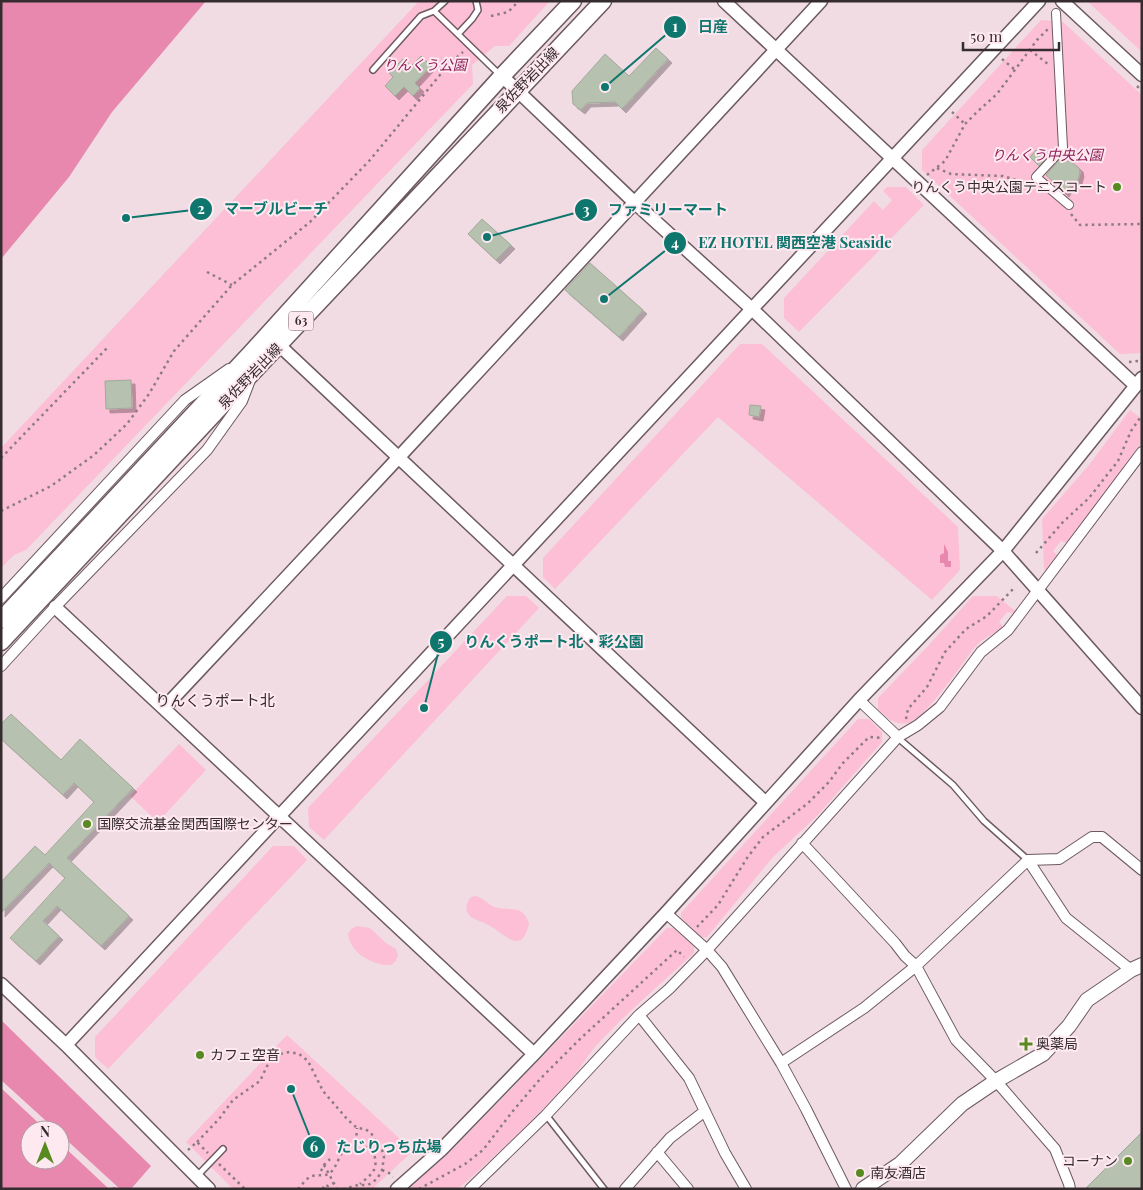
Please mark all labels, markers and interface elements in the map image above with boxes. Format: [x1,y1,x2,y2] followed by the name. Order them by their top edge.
[663,12,738,42] callout: 日産
[672,16,678,36] text: 1
[698,16,728,36] text: 日産
[963,20,1059,52] scale bar
[970,26,1003,46] text: 50 m
[491,43,563,116] street label: 泉佐野岩出線
[383,55,469,74] park label: りんくう公園
[991,145,1105,164] park label: りんくう中央公園
[911,177,1107,196] place label: りんくう中央公園テニスコート
[1111,181,1123,193] marker: りんくう中央公園テニスコート
[189,194,339,224] callout: マーブルビーチ
[573,195,738,225] callout: ファミリーマート
[197,198,205,218] text: 2
[224,198,328,218] text: マーブルビーチ
[582,199,590,219] text: 3
[608,199,728,219] text: ファミリーマート
[663,228,901,258] callout: EZ HOTEL 関西空港 Seaside
[671,232,679,252] text: 4
[698,232,892,252] text: EZ HOTEL 関西空港 Seaside
[288,312,314,331] road number: 63
[214,339,286,412] street label: 泉佐野岩出線
[429,627,654,657] callout: りんくうポート北・彩公園
[438,631,445,651] text: 5
[464,631,644,651] text: りんくうポート北・彩公園
[155,690,275,710] district label: りんくうポート北
[97,814,293,833] place label: 国際交流基金関西国際センター
[81,818,93,830] marker: 国際交流基金関西国際センター
[1036,1034,1078,1053] place label: 奥薬局
[1020,1038,1032,1050] marker: 奥薬局
[210,1045,280,1064] place label: カフェ空音
[194,1049,206,1061] marker: カフェ空音
[20,1120,70,1170] north arrow
[40,1122,50,1141] text: N
[302,1132,452,1162] callout: たじりっち広場
[310,1136,318,1156] text: 6
[336,1136,442,1156] text: たじりっち広場
[1062,1151,1118,1170] place label: コーナン
[1122,1155,1134,1167] marker: コーナン
[870,1163,926,1182] place label: 南友酒店
[854,1167,866,1179] marker: 南友酒店

